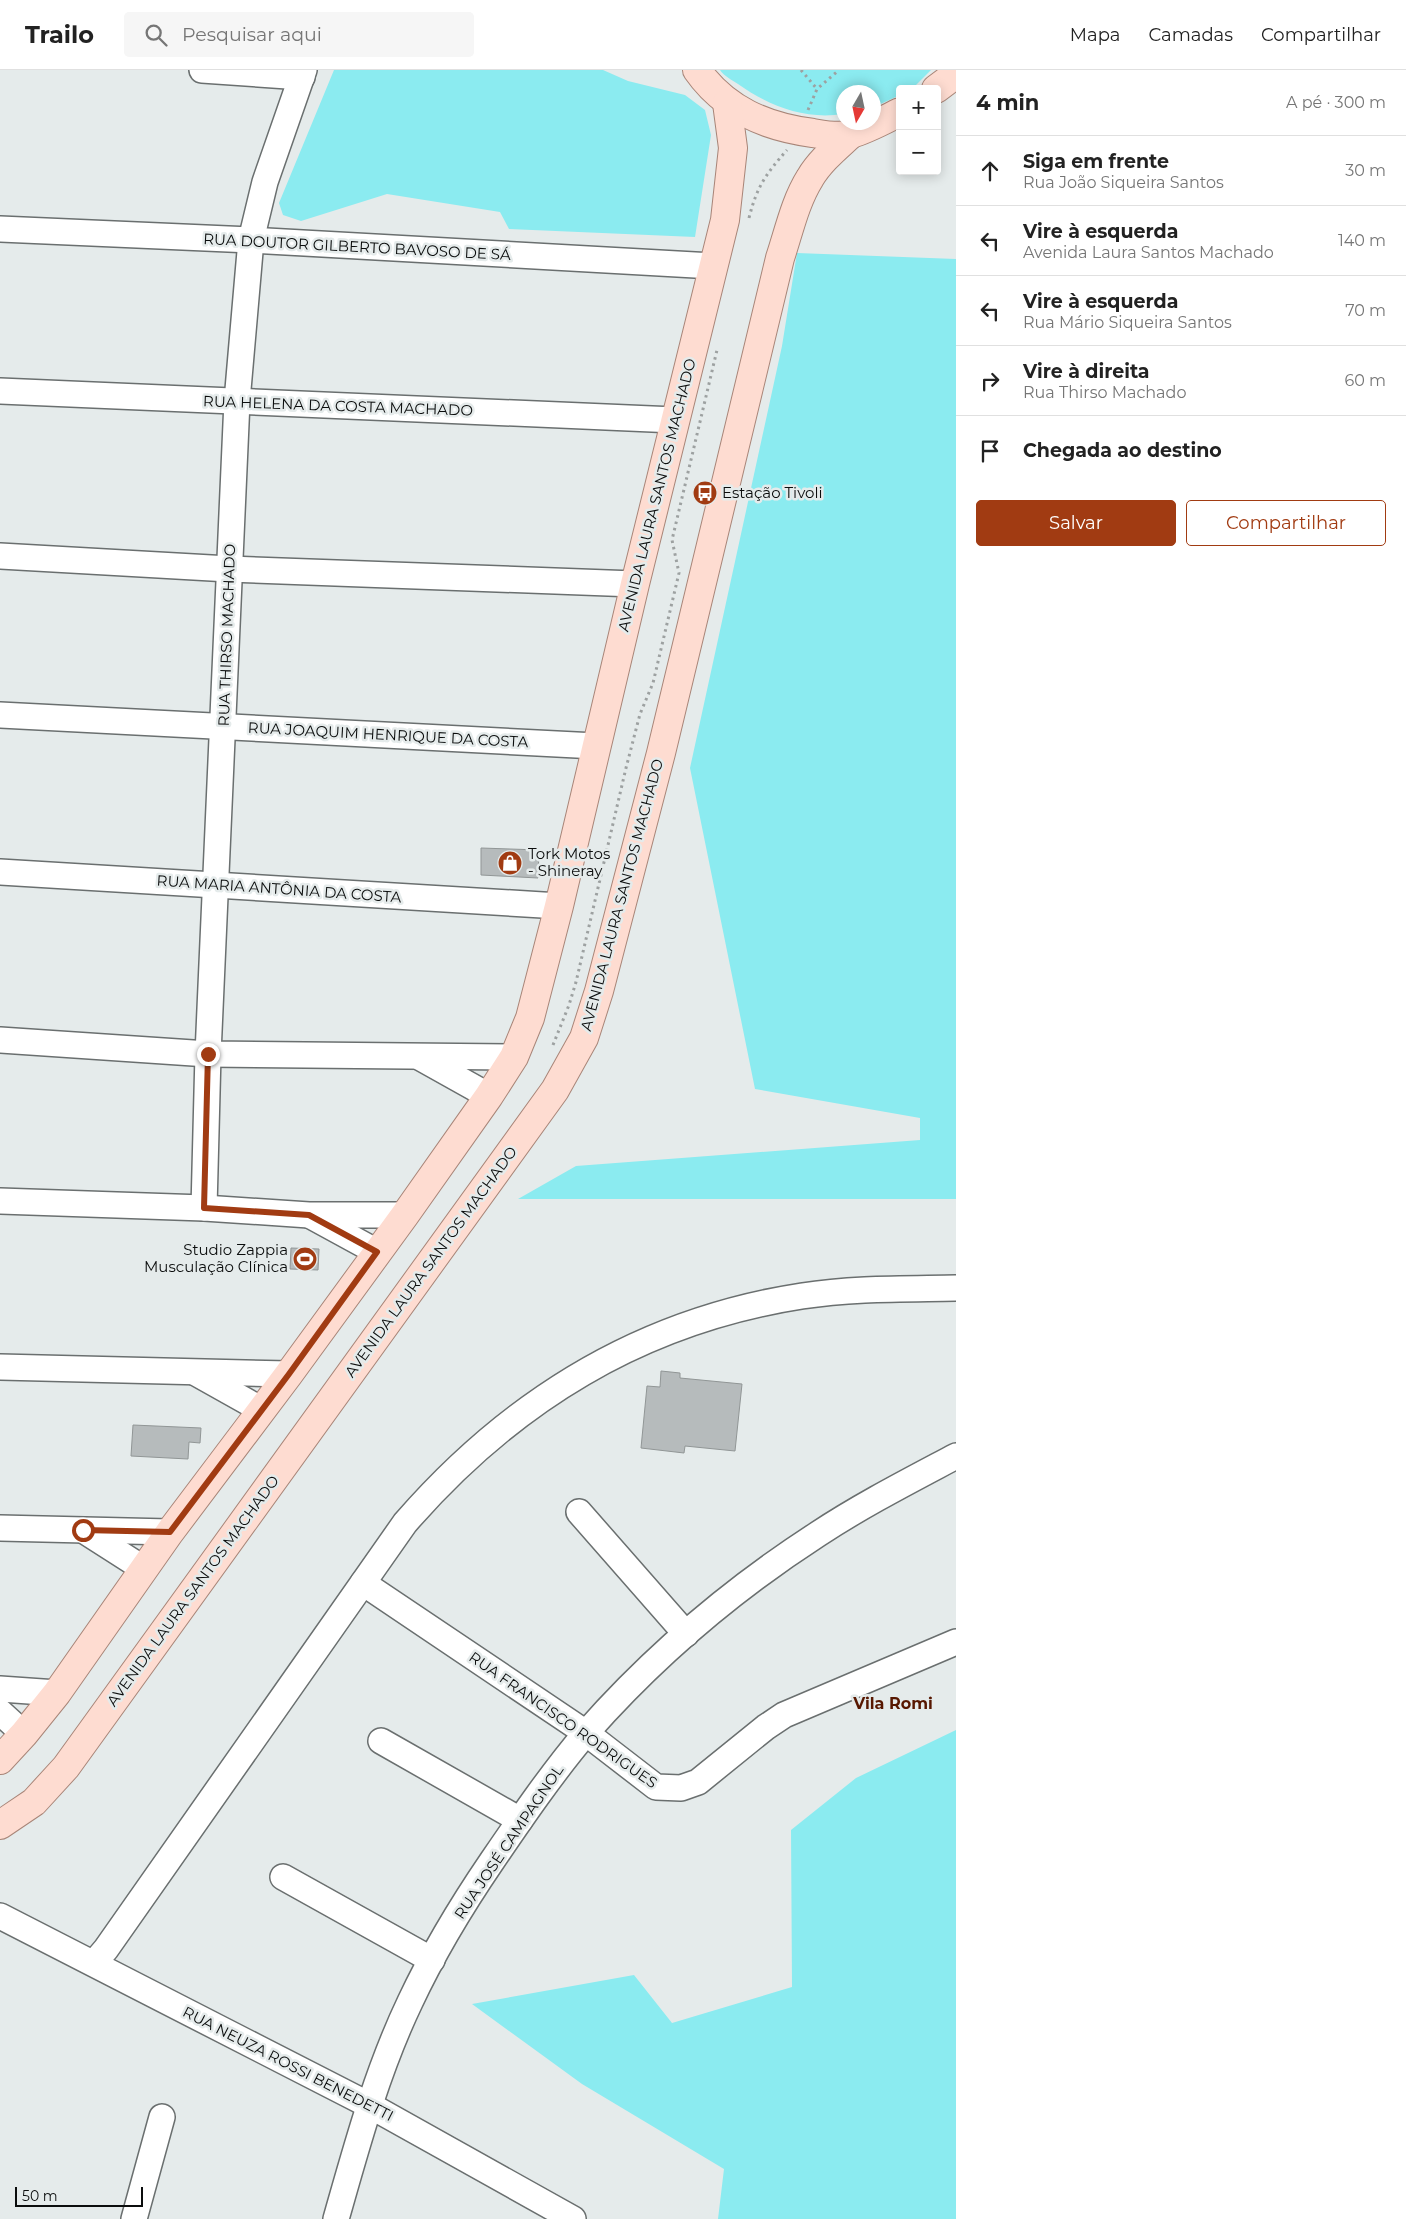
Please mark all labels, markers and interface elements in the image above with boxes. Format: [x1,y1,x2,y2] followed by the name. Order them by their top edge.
[124,12,474,57] search box
[25,20,94,49] text: Trailo
[142,21,170,49] icon: search
[182,23,322,46] text: Pesquisar aqui
[1070,24,1120,46] text: Mapa
[1148,24,1233,46] text: Camadas
[1261,24,1381,46] text: Compartilhar
[836,85,881,130] north arrow
[896,85,941,175] map controls
[896,85,941,130] button: +
[976,90,1039,115] text: 4 min
[1286,93,1386,112] text: A pé · 300 m
[896,130,941,175] button: −
[1023,150,1169,173] text: Siga em frente
[976,157,1004,185] icon: ahead
[1345,161,1386,180] text: 30 m
[1023,173,1224,192] text: Rua João Siqueira Santos
[1023,220,1178,243] text: Vire à esquerda
[976,227,1004,255] icon: left
[203,229,512,264] street label: RUA DOUTOR GILBERTO BAVOSO DE SÁ
[1338,231,1386,250] text: 140 m
[1023,243,1274,262] text: Avenida Laura Santos Machado
[1023,290,1178,313] text: Vire à esquerda
[976,297,1004,325] icon: left
[1345,301,1386,320] text: 70 m
[1023,313,1232,332] text: Rua Mário Siqueira Santos
[613,356,700,633] street label: AVENIDA LAURA SANTOS MACHADO
[1023,360,1150,383] text: Vire à direita
[976,367,1004,395] icon: right
[1344,371,1386,390] text: 60 m
[1023,383,1186,402] text: Rua Thirso Machado
[203,391,473,420] street label: RUA HELENA DA COSTA MACHADO
[976,437,1004,465] icon: arrive
[1023,439,1222,462] text: Chegada ao destino
[692,480,718,506] bus stop icon: Estação Tivoli
[722,483,823,502] place label: Estação Tivoli
[976,500,1176,546] button: Salvar
[1186,500,1386,546] button: Compartilhar
[214,543,239,727] street label: RUA THIRSO MACHADO
[247,718,529,751] street label: RUA JOAQUIM HENRIQUE DA COSTA
[576,757,667,1033] street label: AVENIDA LAURA SANTOS MACHADO
[528,844,610,880] place label: Tork Motos - Shineray
[497,850,523,876] shop icon: Tork Motos - Shineray
[156,870,402,907] street label: RUA MARIA ANTÔNIA DA COSTA
[197,1043,220,1066] route end
[340,1143,521,1381] street label: AVENIDA LAURA SANTOS MACHADO
[144,1240,288,1276] place label: Studio Zappia Musculação Clínica
[292,1246,318,1272] sports icon: Studio Zappia Musculação Clínica
[102,1472,283,1710] street label: AVENIDA LAURA SANTOS MACHADO
[72,1519,95,1542] route start
[466,1647,661,1792] street label: RUA FRANCISCO RODRIGUES
[852,1694,933,1713] district label: Vila Romi
[450,1761,567,1922] street label: RUA JOSÉ CAMPAGNOL
[180,2002,397,2125] street label: RUA NEUZA ROSSI BENEDETTI
[15,2184,142,2207] scale bar
[22,2187,58,2205] text: 50 m

